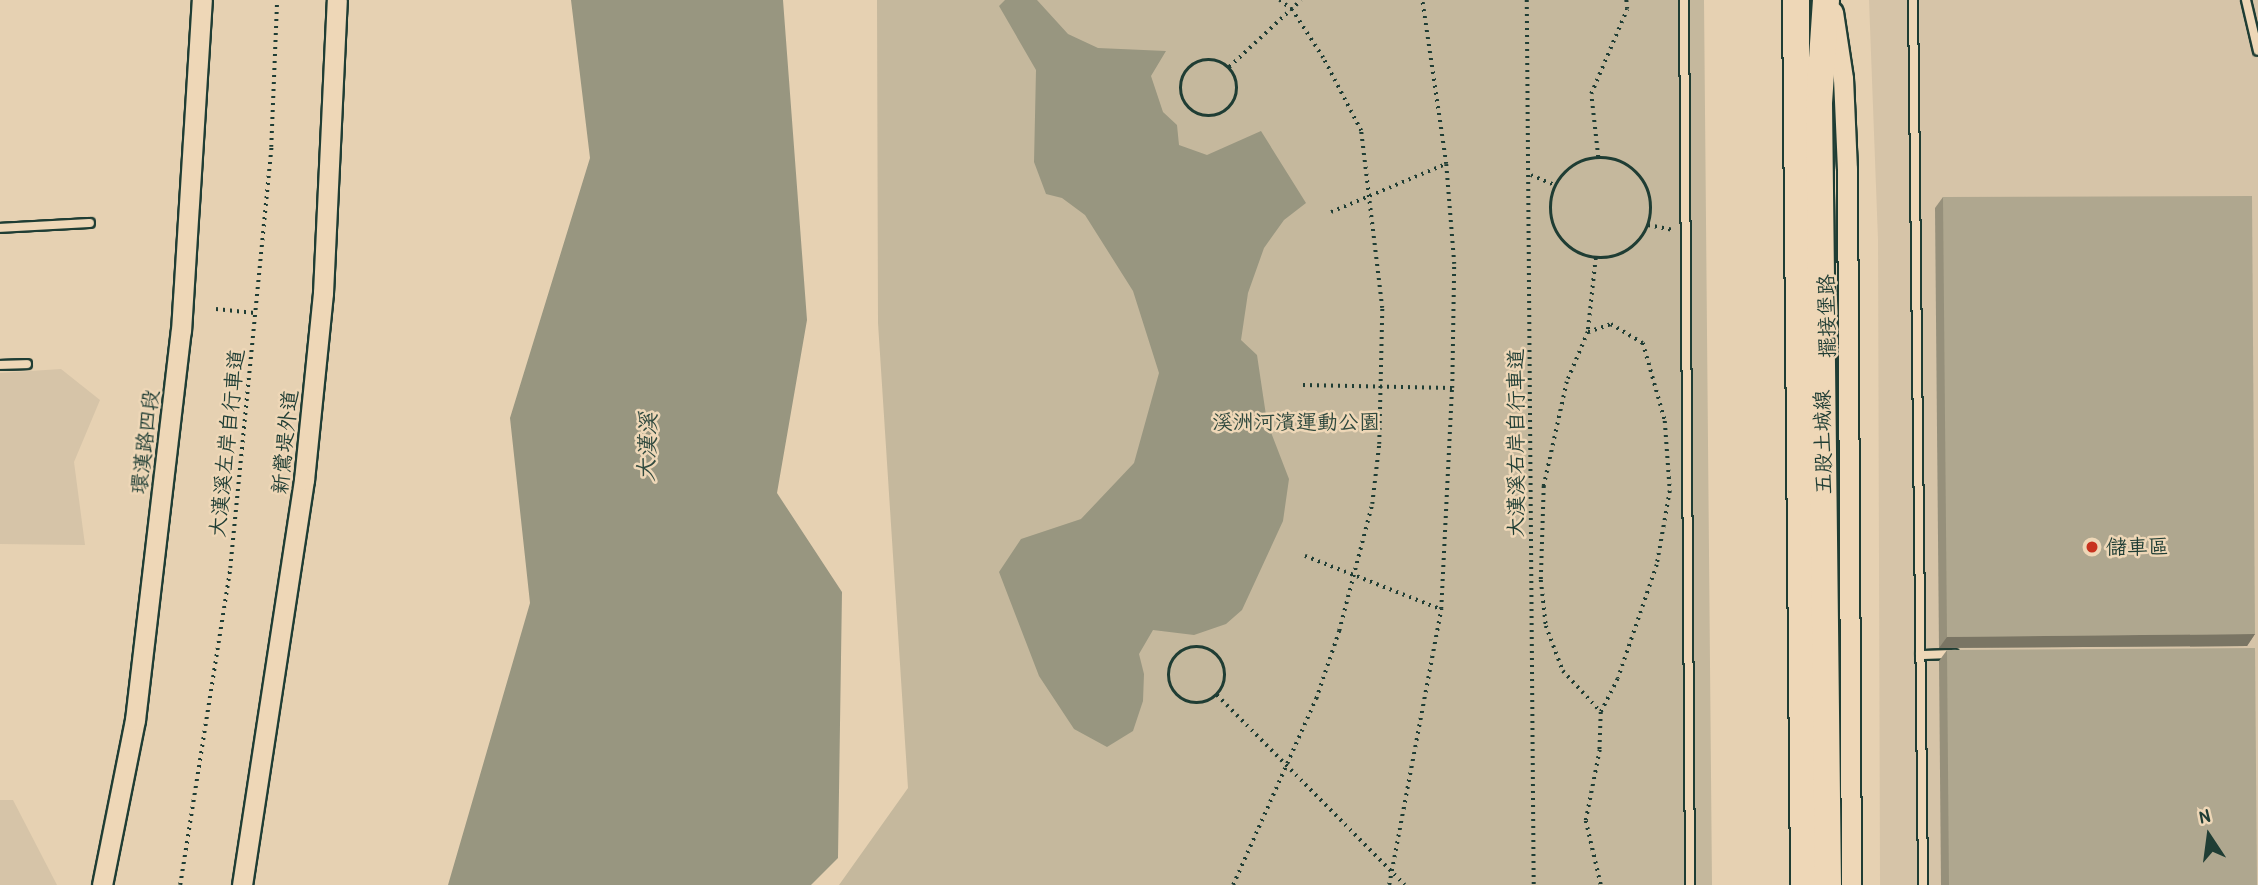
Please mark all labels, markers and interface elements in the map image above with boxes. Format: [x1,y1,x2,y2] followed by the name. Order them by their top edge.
[1814,274,1840,358] street label: 擺接堡路
[205,348,249,538] street label: 大漢溪左岸自行車道
[1503,349,1529,537] street label: 大漢溪右岸自行車道
[126,388,164,496] street label: 環漢路四段
[267,388,303,496] street label: 新鶯堤外道
[1809,389,1837,495] street label: 五股土城線
[1212,409,1380,435] park label: 溪洲河濱運動公園
[632,412,662,482] water label: 大漢溪
[2106,534,2169,560] place label: 儲車區
[2084,539,2100,555] marker: 儲車區
[2174,801,2244,871] north arrow
[2196,802,2212,829] text: N

